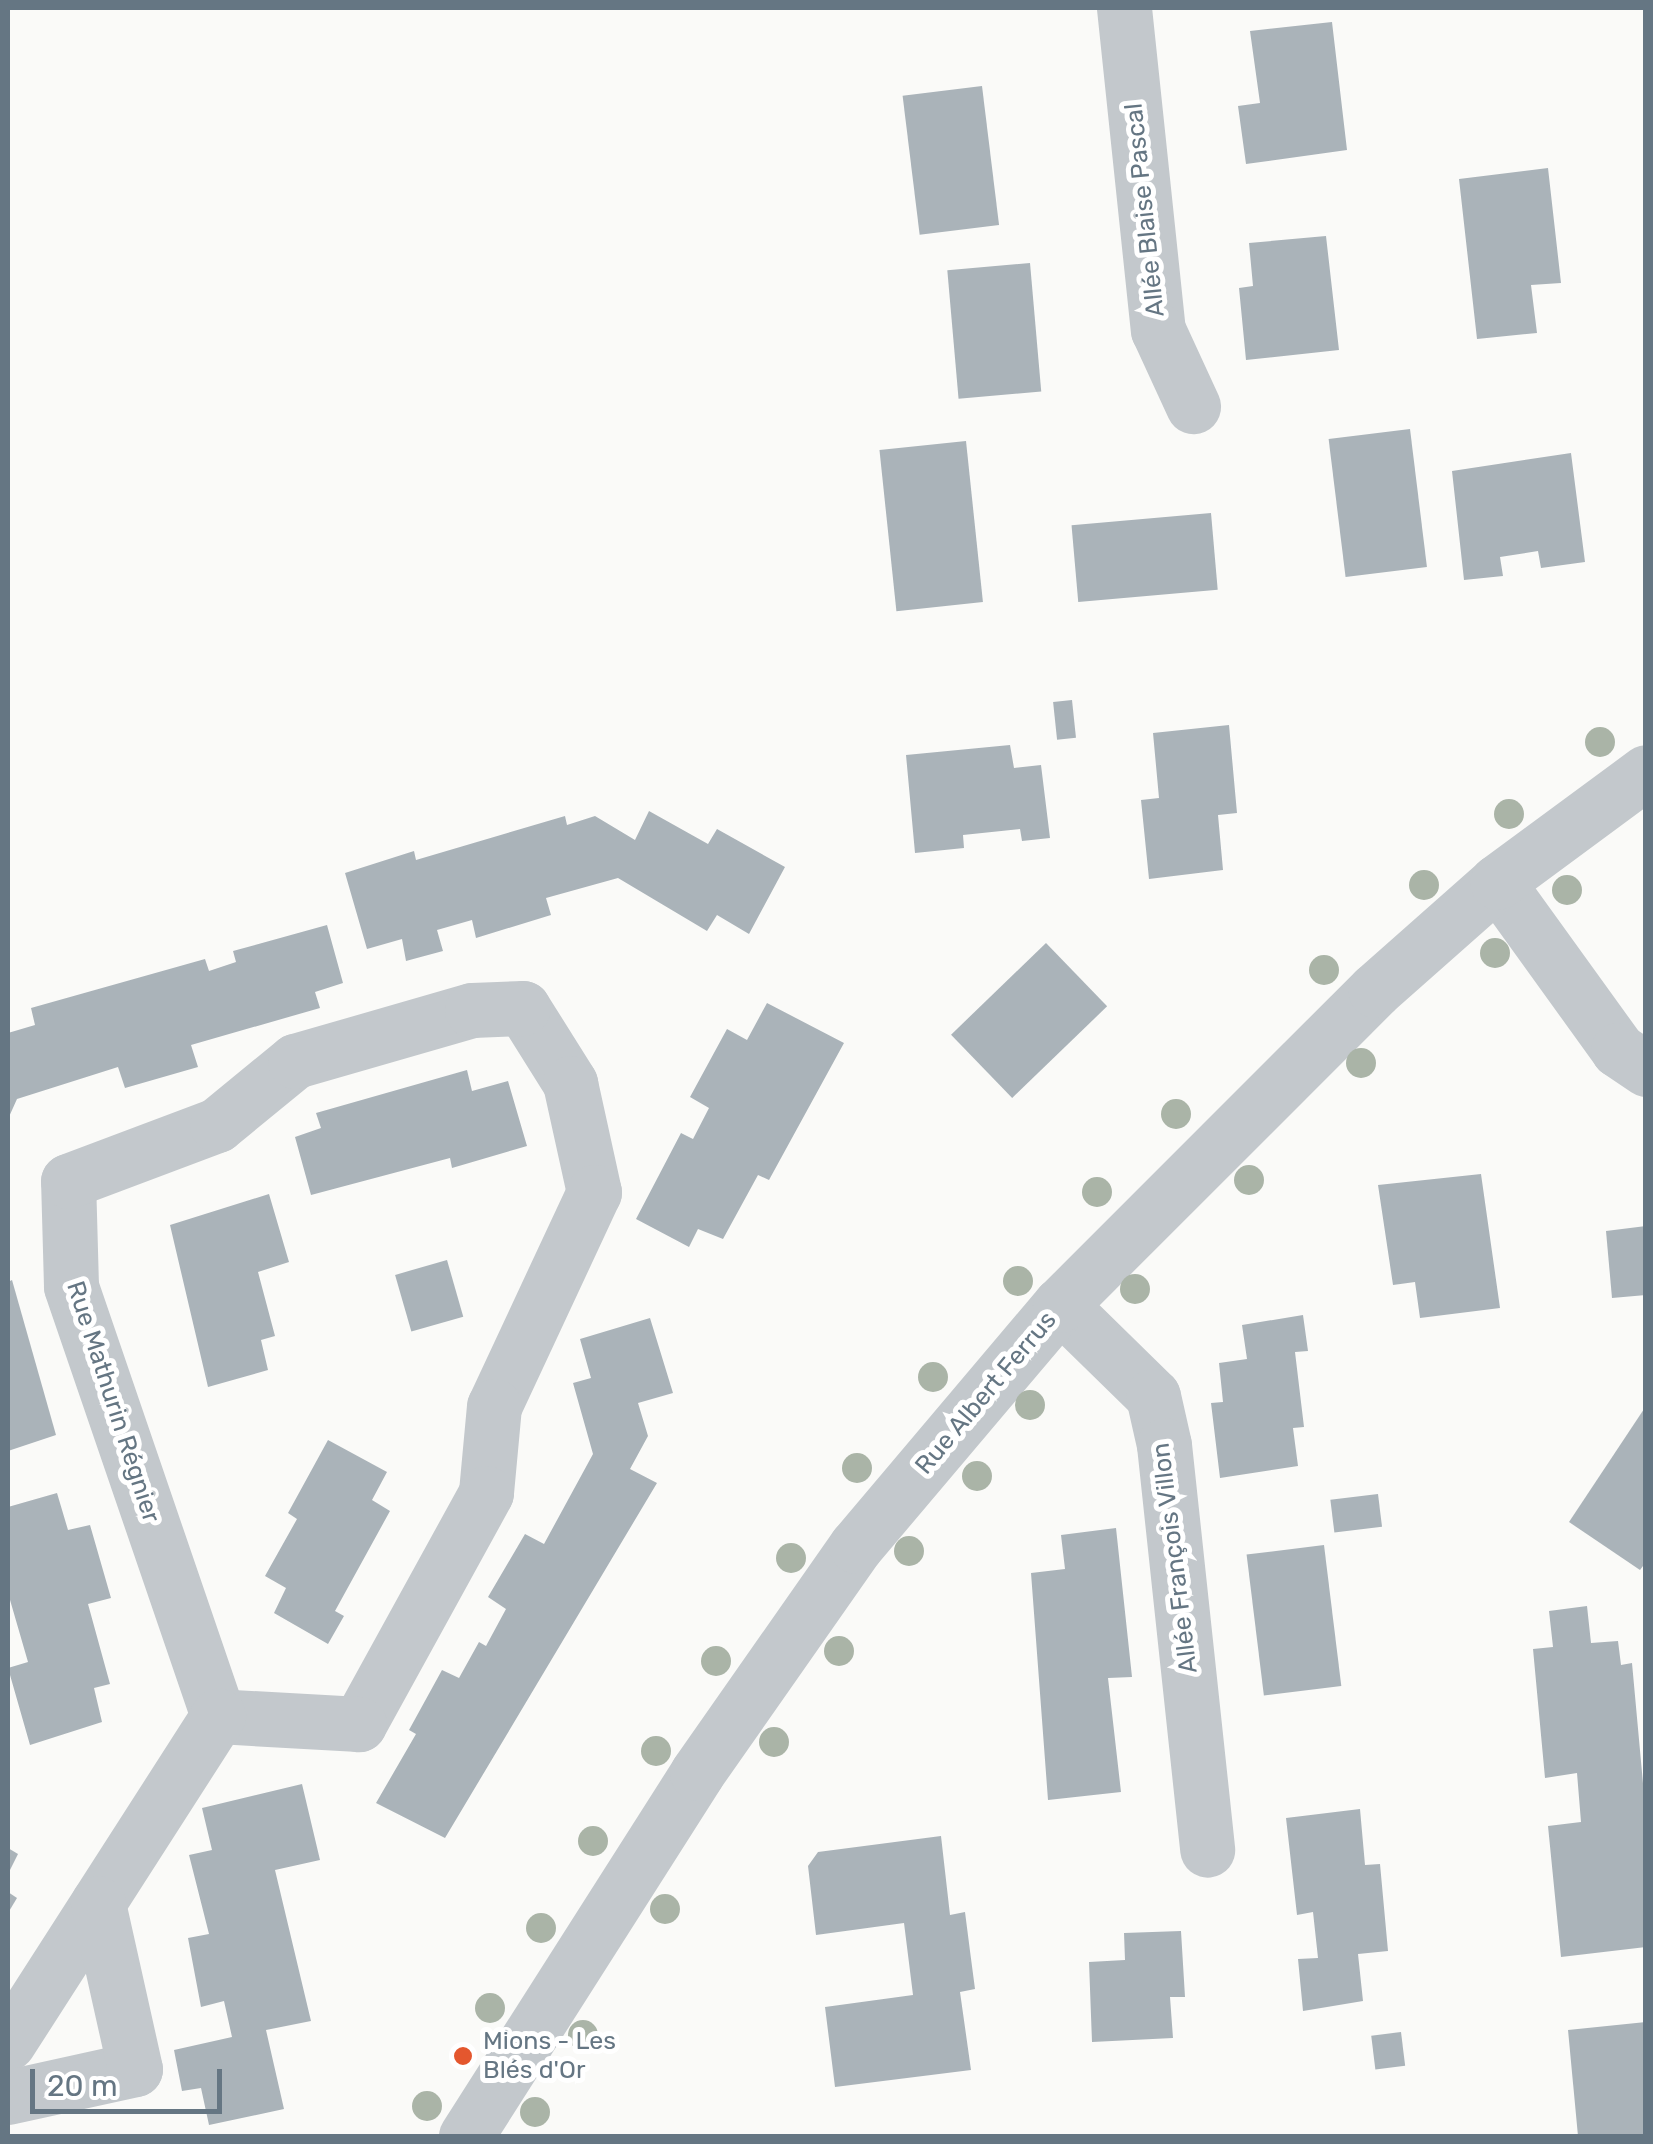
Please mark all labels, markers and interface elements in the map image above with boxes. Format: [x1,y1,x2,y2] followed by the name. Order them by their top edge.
[1119,102,1171,318] street label: Allée Blaise Pascal
[60,1278,166,1526] street label: Rue Mathurin Régnier
[909,1305,1063,1481] street label: Rue Albert Ferrus
[1146,1441,1204,1675] street label: Allée François Villon
[483,2027,616,2086] place label: Mions - Les Blés d'Or
[452,2045,474,2067] marker: Mions - Les Blés d'Or
[35,2049,228,2111] scale bar
[47,2068,118,2104] text: 20 m

